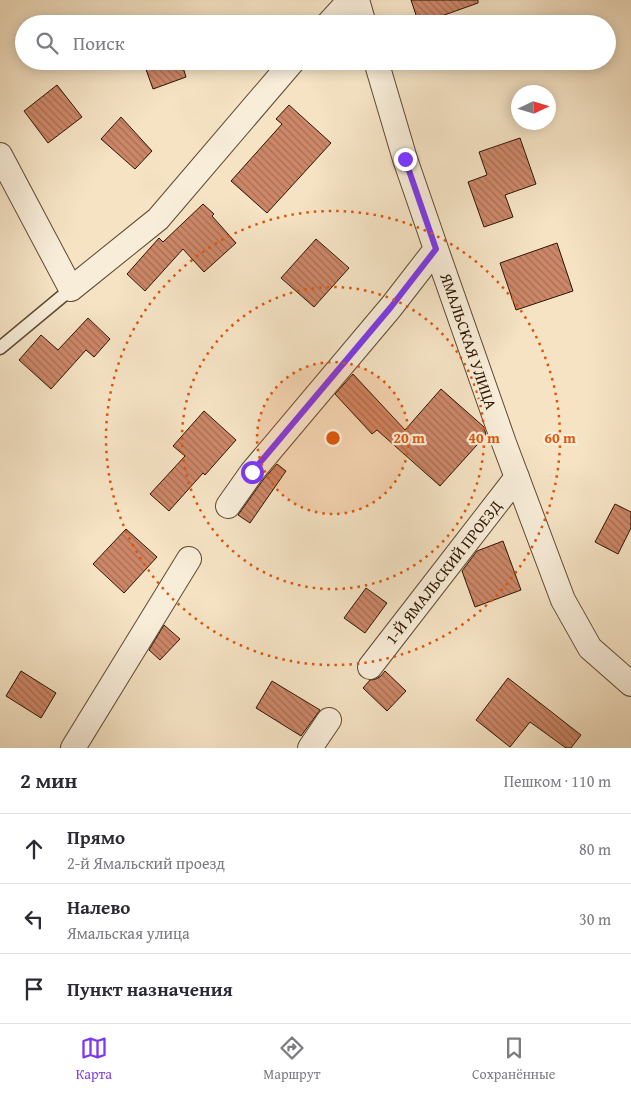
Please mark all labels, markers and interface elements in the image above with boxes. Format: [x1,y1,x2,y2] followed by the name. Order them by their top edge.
[15,15,616,70] search box
[33,29,61,57] icon: search
[73,29,125,57] text: Поиск
[511,85,556,130] north arrow
[394,148,417,171] route end
[434,269,504,413] street label: ЯМАЛЬСКАЯ УЛИЦА
[393,427,425,448] text: 20 m
[468,427,500,448] text: 40 m
[544,427,576,448] text: 60 m
[324,429,342,447] centre of rings
[241,461,264,484] route start
[379,495,507,649] street label: 1-Й ЯМАЛЬСКИЙ ПРОЕЗД
[20,765,77,796] text: 2 мин
[504,769,611,793] text: Пешком · 110 m
[67,823,125,851] text: Прямо
[20,835,48,863] icon: ahead
[579,837,611,861] text: 80 m
[67,851,225,875] text: 2-й Ямальский проезд
[67,893,130,921] text: Налево
[20,905,48,933] icon: left
[579,907,611,931] text: 30 m
[67,921,190,945] text: Ямальская улица
[20,975,48,1003] icon: arrive
[67,975,233,1003] text: Пункт назначения
[76,1034,112,1084] tab: Карта
[263,1034,321,1084] tab: Маршрут
[472,1034,555,1084] tab: Сохранённые

